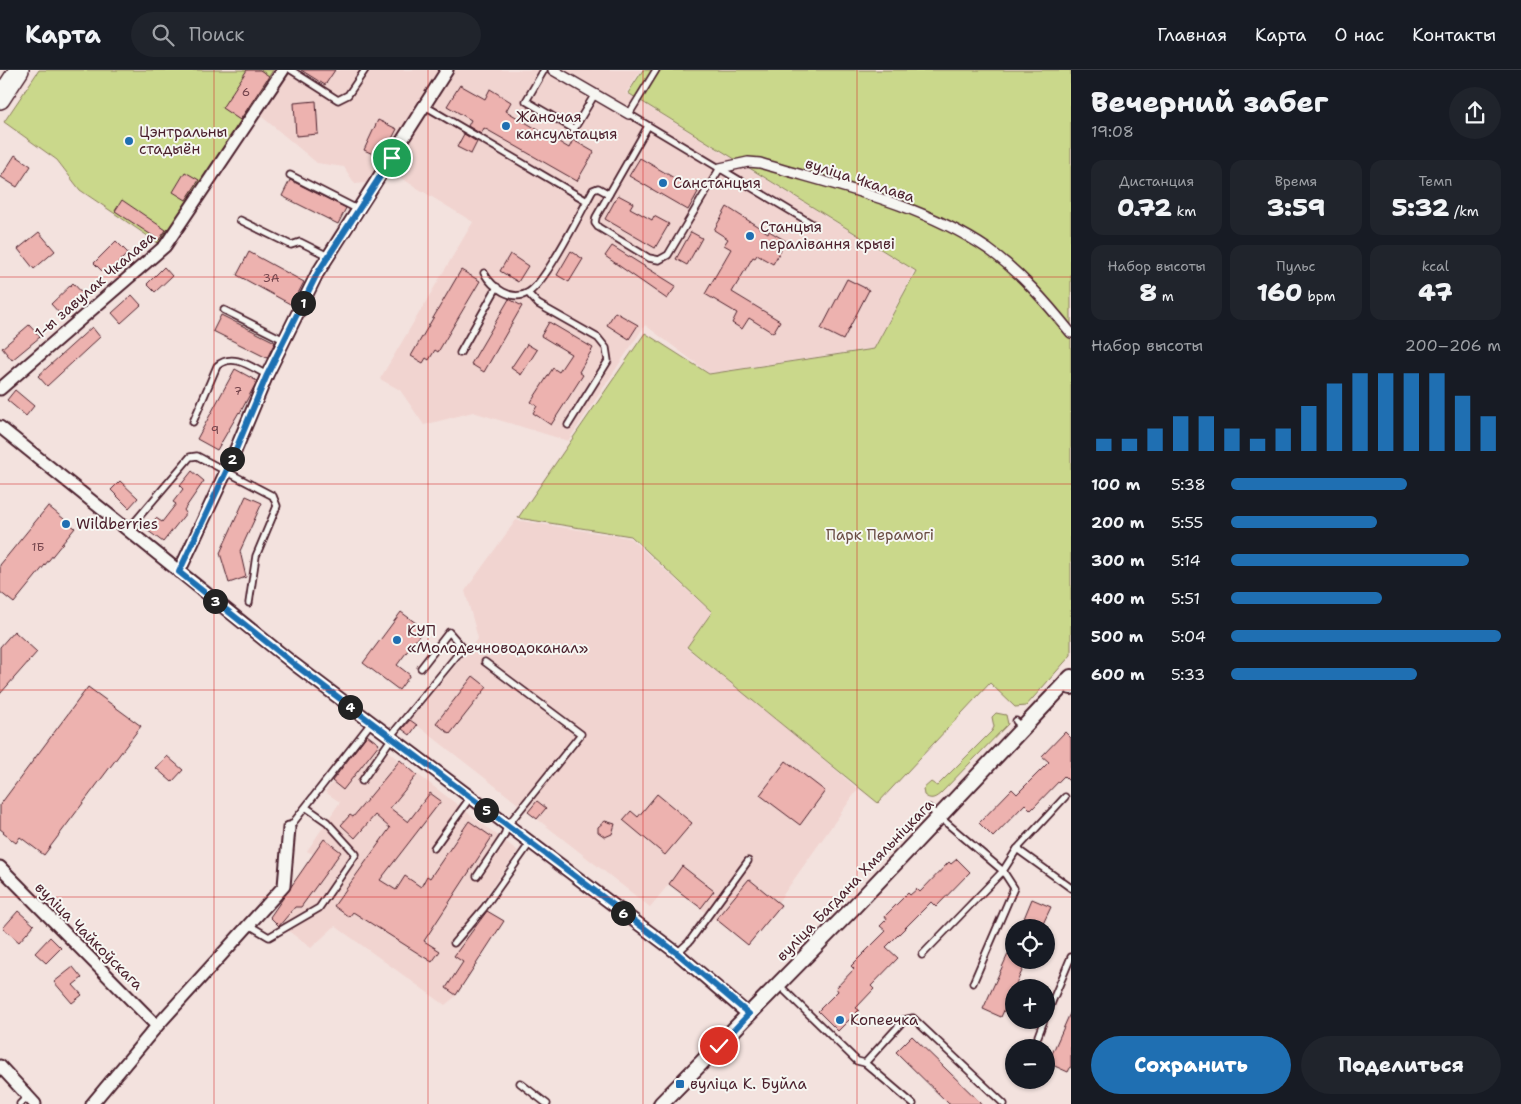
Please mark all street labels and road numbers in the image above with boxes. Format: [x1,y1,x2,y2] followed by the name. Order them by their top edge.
[803,153,918,207] street label: вуліца Чкалава
[31,227,160,343] street label: 1-ы завулак Чкалава
[772,794,938,965] street label: вуліца Багдана Хмяльніцкага
[31,878,148,995] street label: вуліца Чайкоўскага

